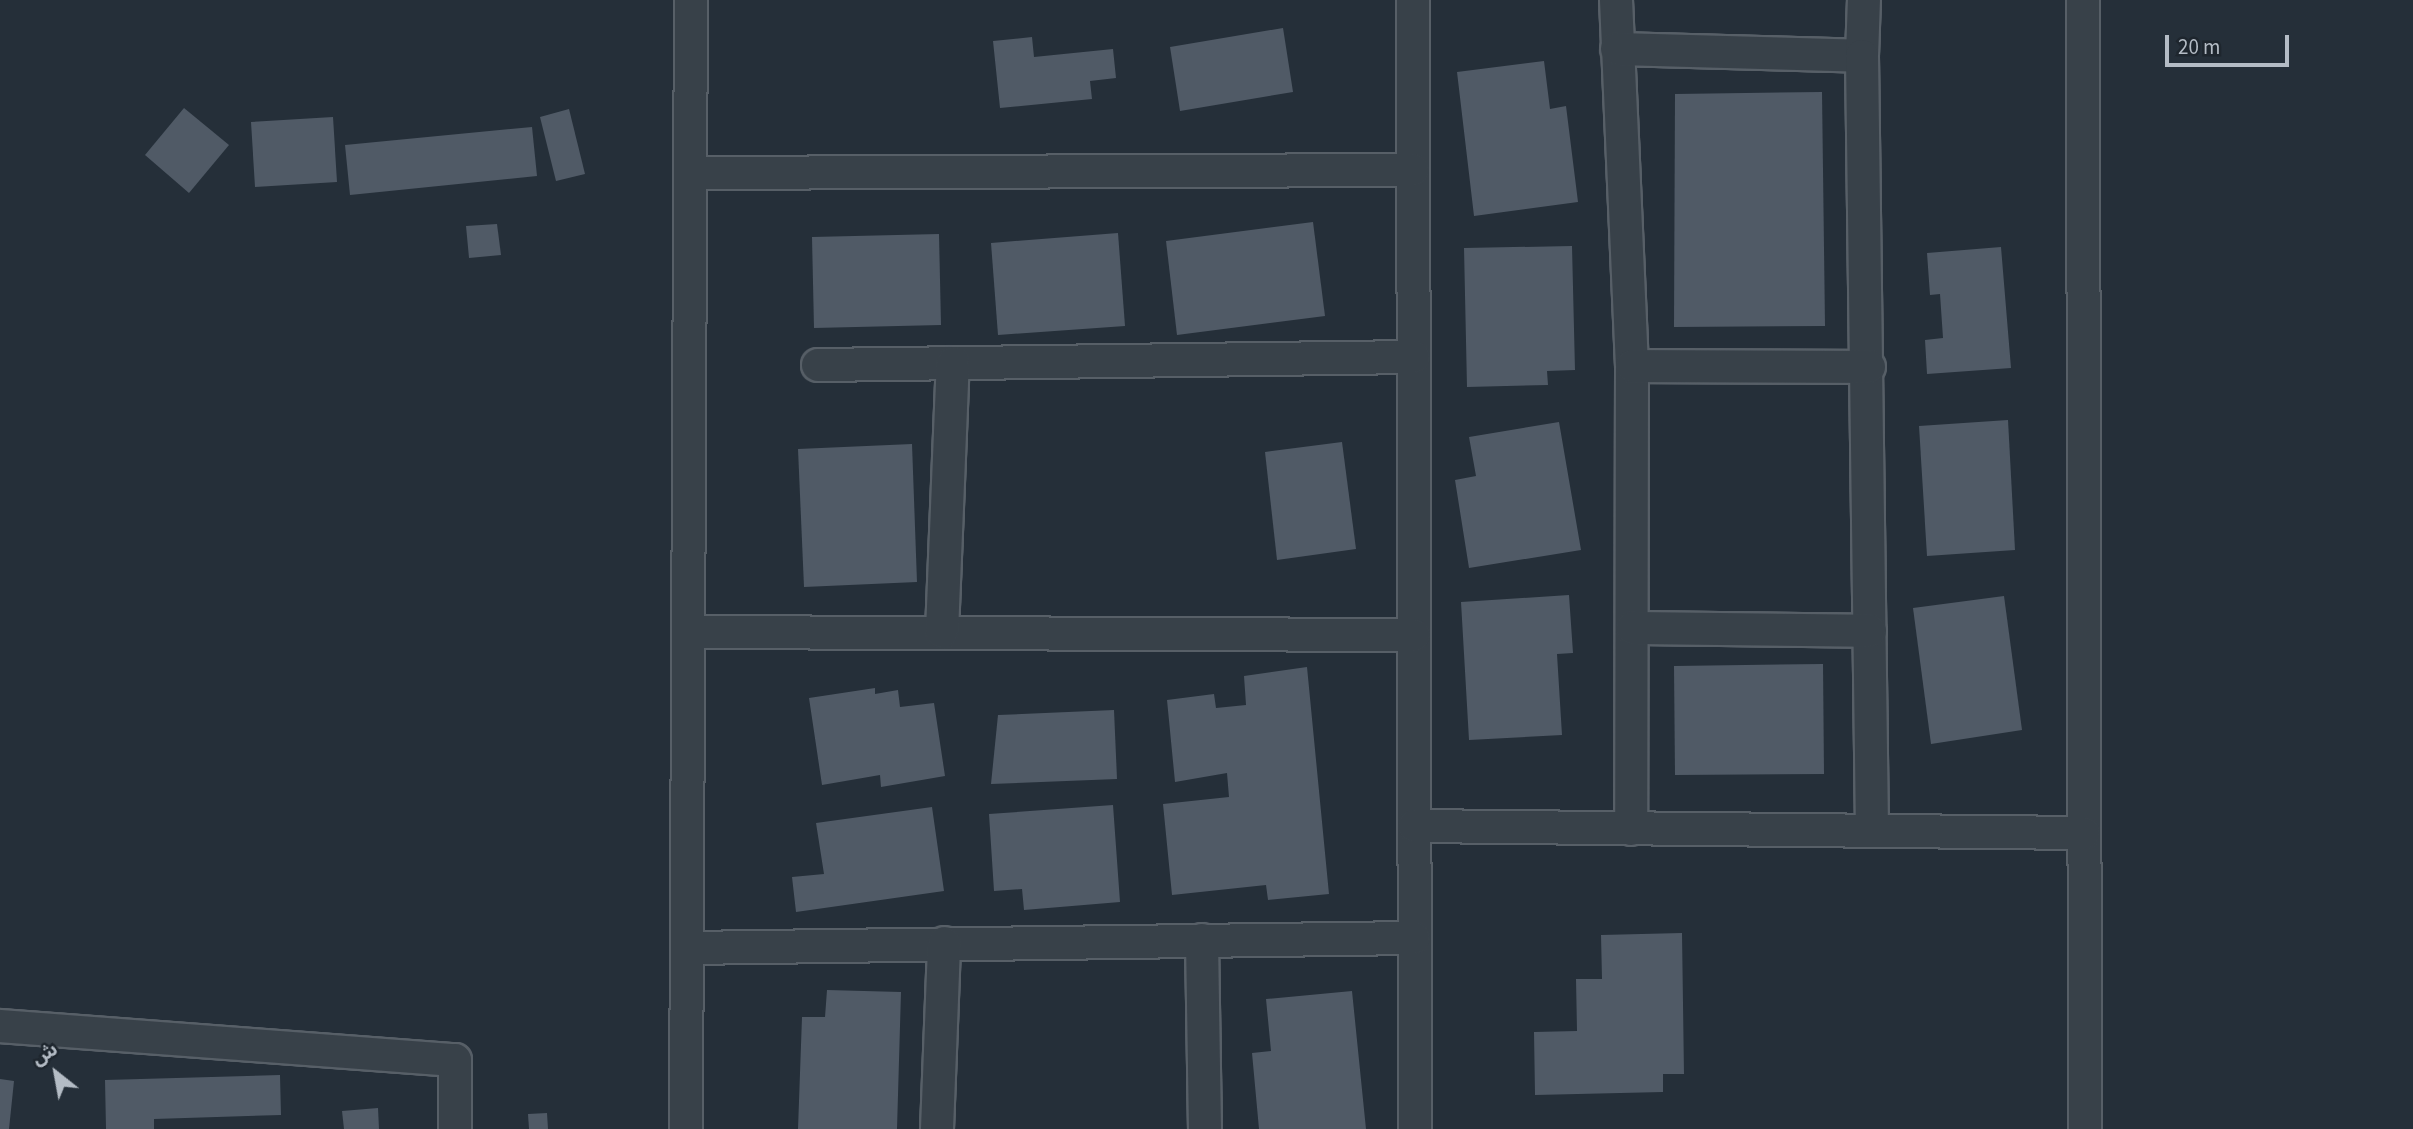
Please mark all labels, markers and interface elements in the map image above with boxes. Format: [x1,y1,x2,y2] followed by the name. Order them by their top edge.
[2168,21,2292,65] scale bar
[2178,32,2220,62] text: 20 m
[27,1036,63,1073] text: ش
[21,1038,91,1108] north arrow

